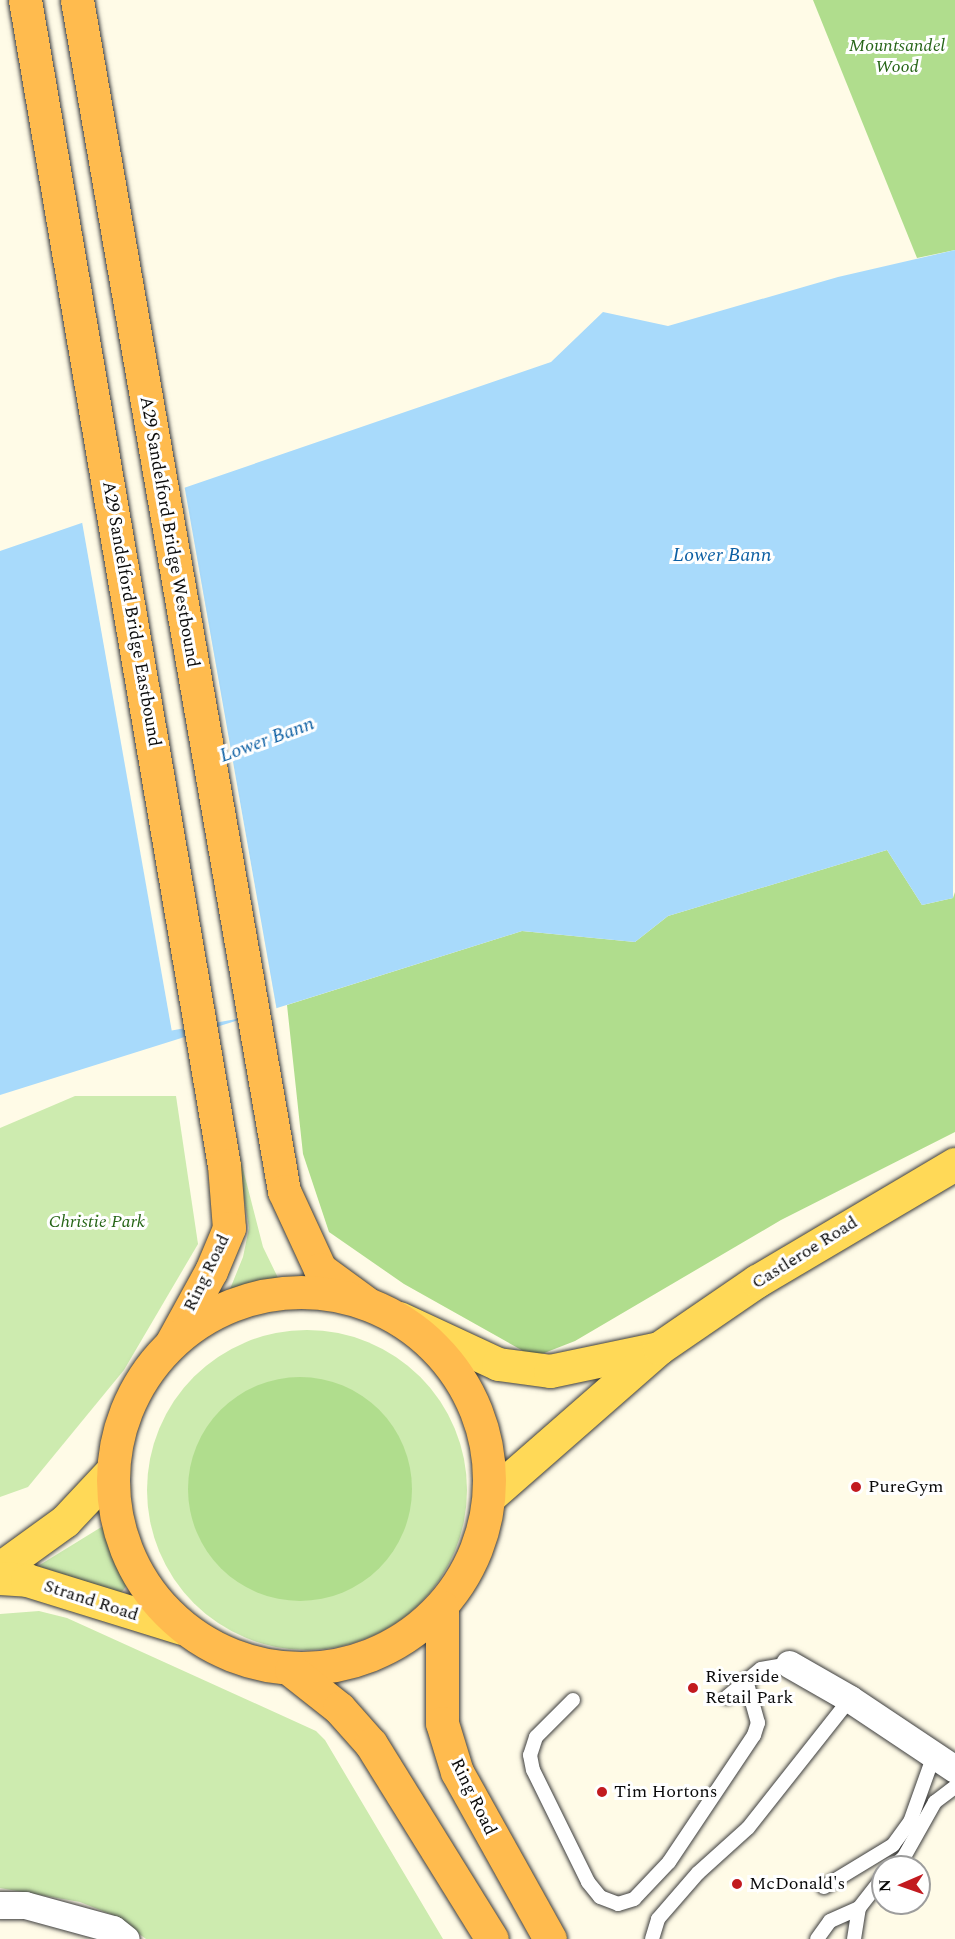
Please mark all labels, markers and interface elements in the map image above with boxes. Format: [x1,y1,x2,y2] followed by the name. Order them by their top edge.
[849,36,945,78] park label: Mountsandel Wood
[134,395,204,669] street label: A29 Sandelford Bridge Westbound
[97,479,165,749] street label: A29 Sandelford Bridge Eastbound
[673,543,771,567] water label: Lower Bann
[216,712,318,768] water label: Lower Bann
[49,1211,145,1233] park label: Christie Park
[748,1212,862,1294] street label: Castleroe Road
[179,1231,235,1315] street label: Ring Road
[868,1476,943,1498] place label: PureGym
[849,1480,863,1494] marker: PureGym
[41,1576,141,1626] street label: Strand Road
[705,1667,793,1710] place label: Riverside Retail Park
[686,1681,700,1695] marker: Riverside Retail Park
[445,1755,501,1839] street label: Ring Road
[614,1781,718,1803] place label: Tim Hortons
[595,1785,609,1799] marker: Tim Hortons
[871,1855,931,1915] north arrow
[749,1873,845,1895] place label: McDonald's
[730,1877,744,1891] marker: McDonald's
[873,1879,897,1893] text: N

